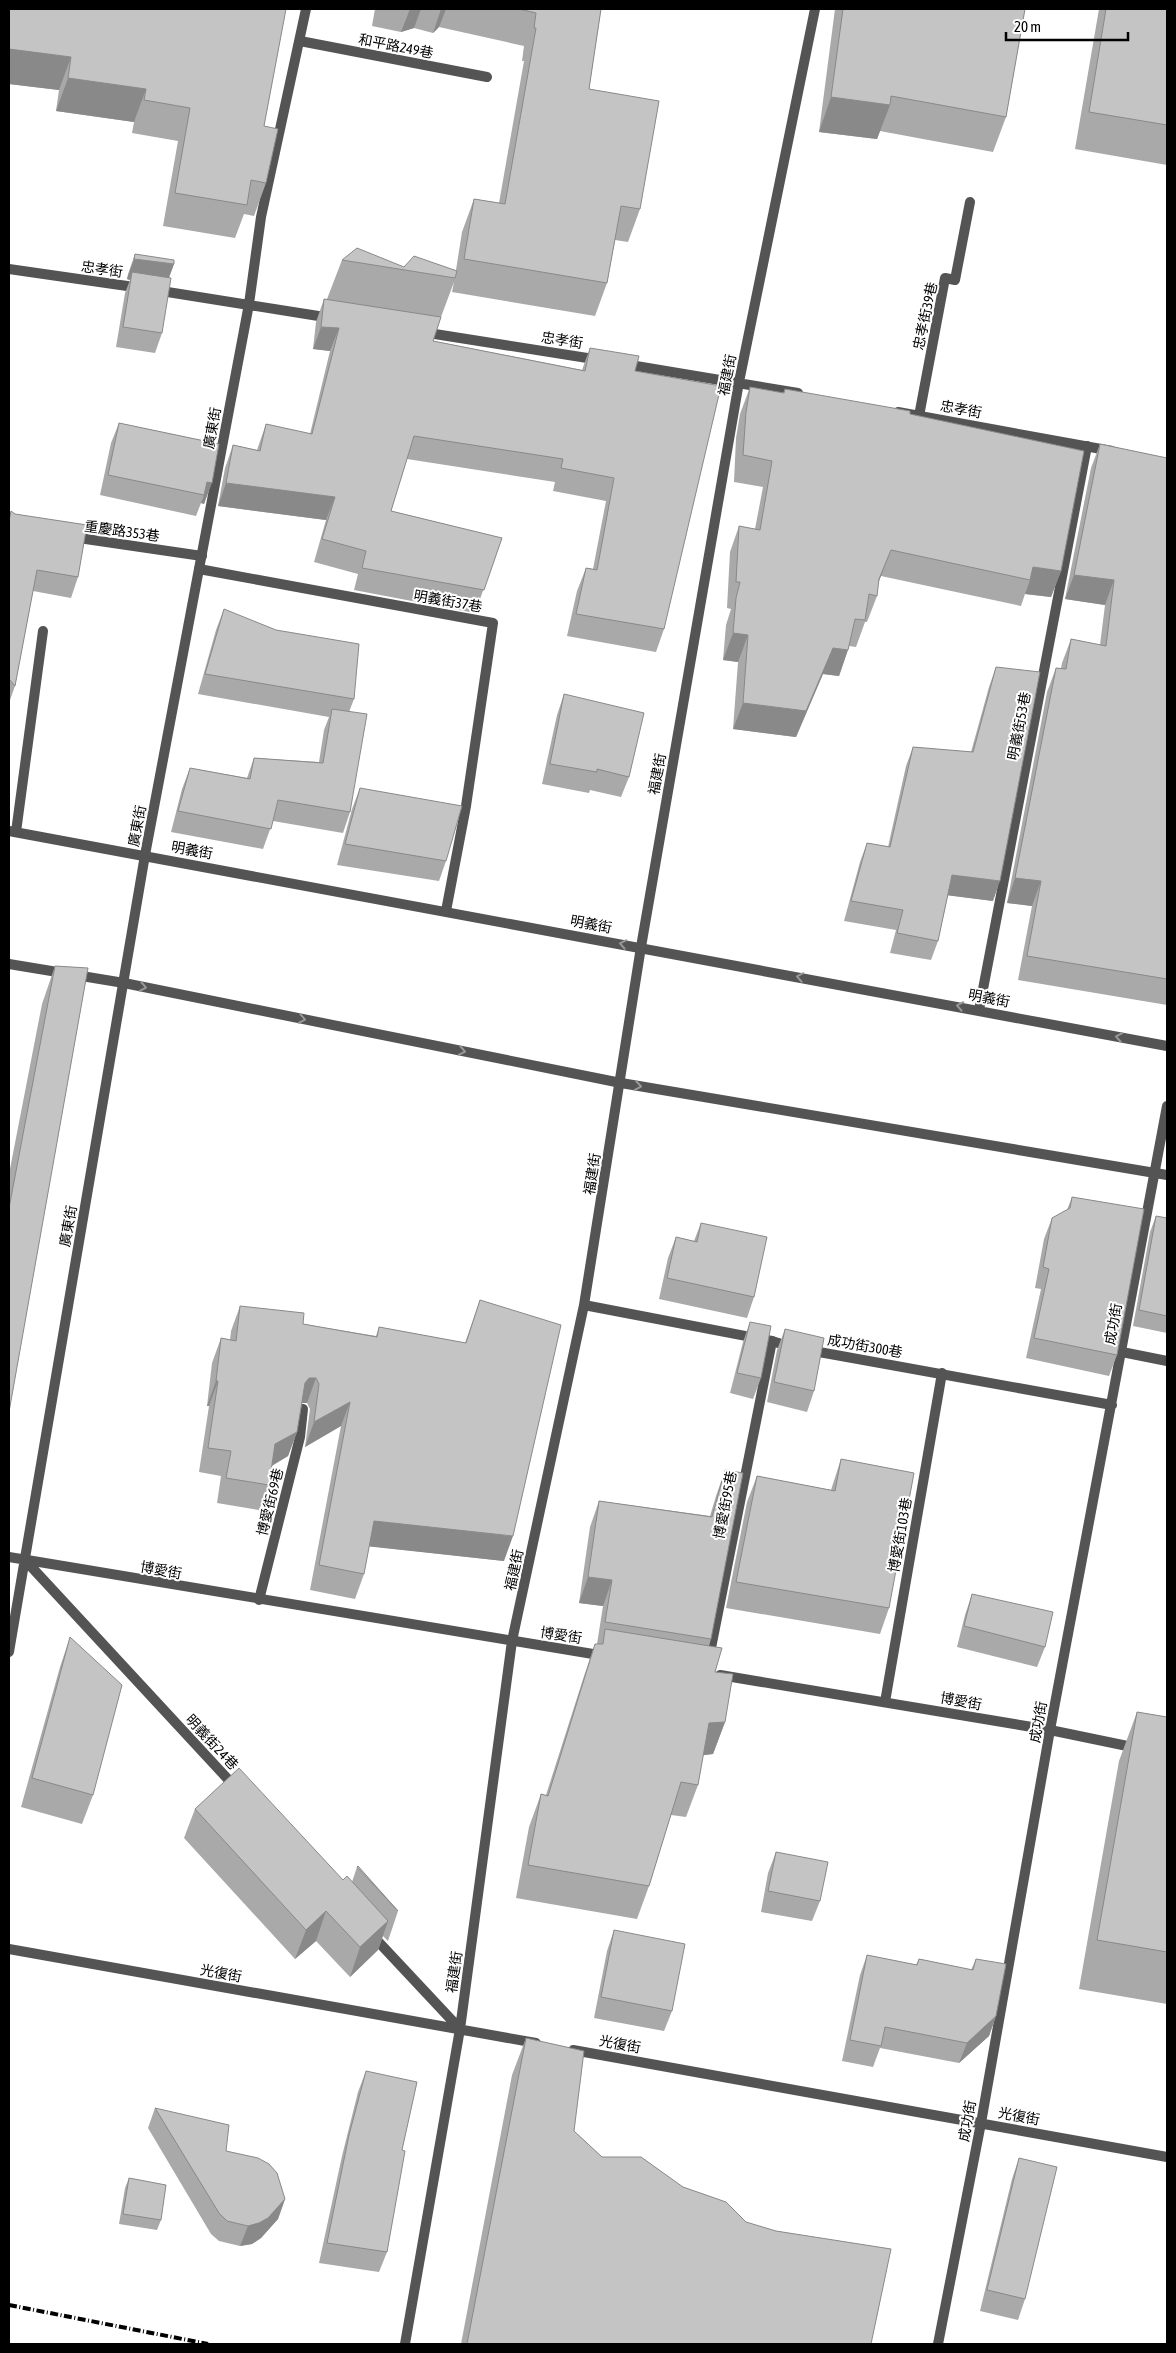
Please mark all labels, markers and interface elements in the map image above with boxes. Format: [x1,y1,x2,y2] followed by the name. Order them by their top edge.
[1006,10,1128,42] scale bar
[1014,18,1041,35] text: 20 m
[357,31,435,61] street label: 和平路249巷
[80,258,124,280] street label: 忠孝街
[910,281,940,351] street label: 忠孝街39巷
[540,329,584,351] street label: 忠孝街
[715,353,739,397] street label: 福建街
[939,397,983,421] street label: 忠孝街
[200,406,224,450] street label: 廣東街
[83,518,161,544] street label: 重慶路353巷
[413,587,483,615] street label: 明義街37巷
[1005,691,1033,761] street label: 明義街53巷
[645,752,669,796] street label: 福建街
[125,804,149,848] street label: 廣東街
[170,838,214,862] street label: 明義街
[569,912,613,936] street label: 明義街
[619,939,628,949] one-way arrow
[796,972,804,982] one-way arrow
[139,981,147,992] one-way arrow
[967,986,1011,1010] street label: 明義街
[955,1002,964,1012] one-way arrow
[298,1013,307,1024] one-way arrow
[1115,1032,1124,1043] one-way arrow
[457,1045,466,1056] one-way arrow
[634,1080,643,1090] one-way arrow
[581,1152,603,1196] street label: 福建街
[56,1204,80,1248] street label: 廣東街
[1101,1302,1125,1346] street label: 成功街
[826,1332,904,1360] street label: 成功街300巷
[254,1467,286,1537] street label: 博愛街69巷
[711,1470,739,1540] street label: 博愛街95巷
[886,1496,914,1574] street label: 博愛街103巷
[502,1548,526,1592] street label: 福建街
[139,1558,183,1582] street label: 博愛街
[539,1624,583,1646] street label: 博愛街
[939,1689,983,1713] street label: 博愛街
[1026,1700,1050,1744] street label: 成功街
[183,1711,241,1773] street label: 明義街24巷
[443,1950,465,1994] street label: 福建街
[199,1961,243,1985] street label: 光復街
[598,2032,642,2056] street label: 光復街
[955,2099,979,2143] street label: 成功街
[997,2104,1041,2128] street label: 光復街

